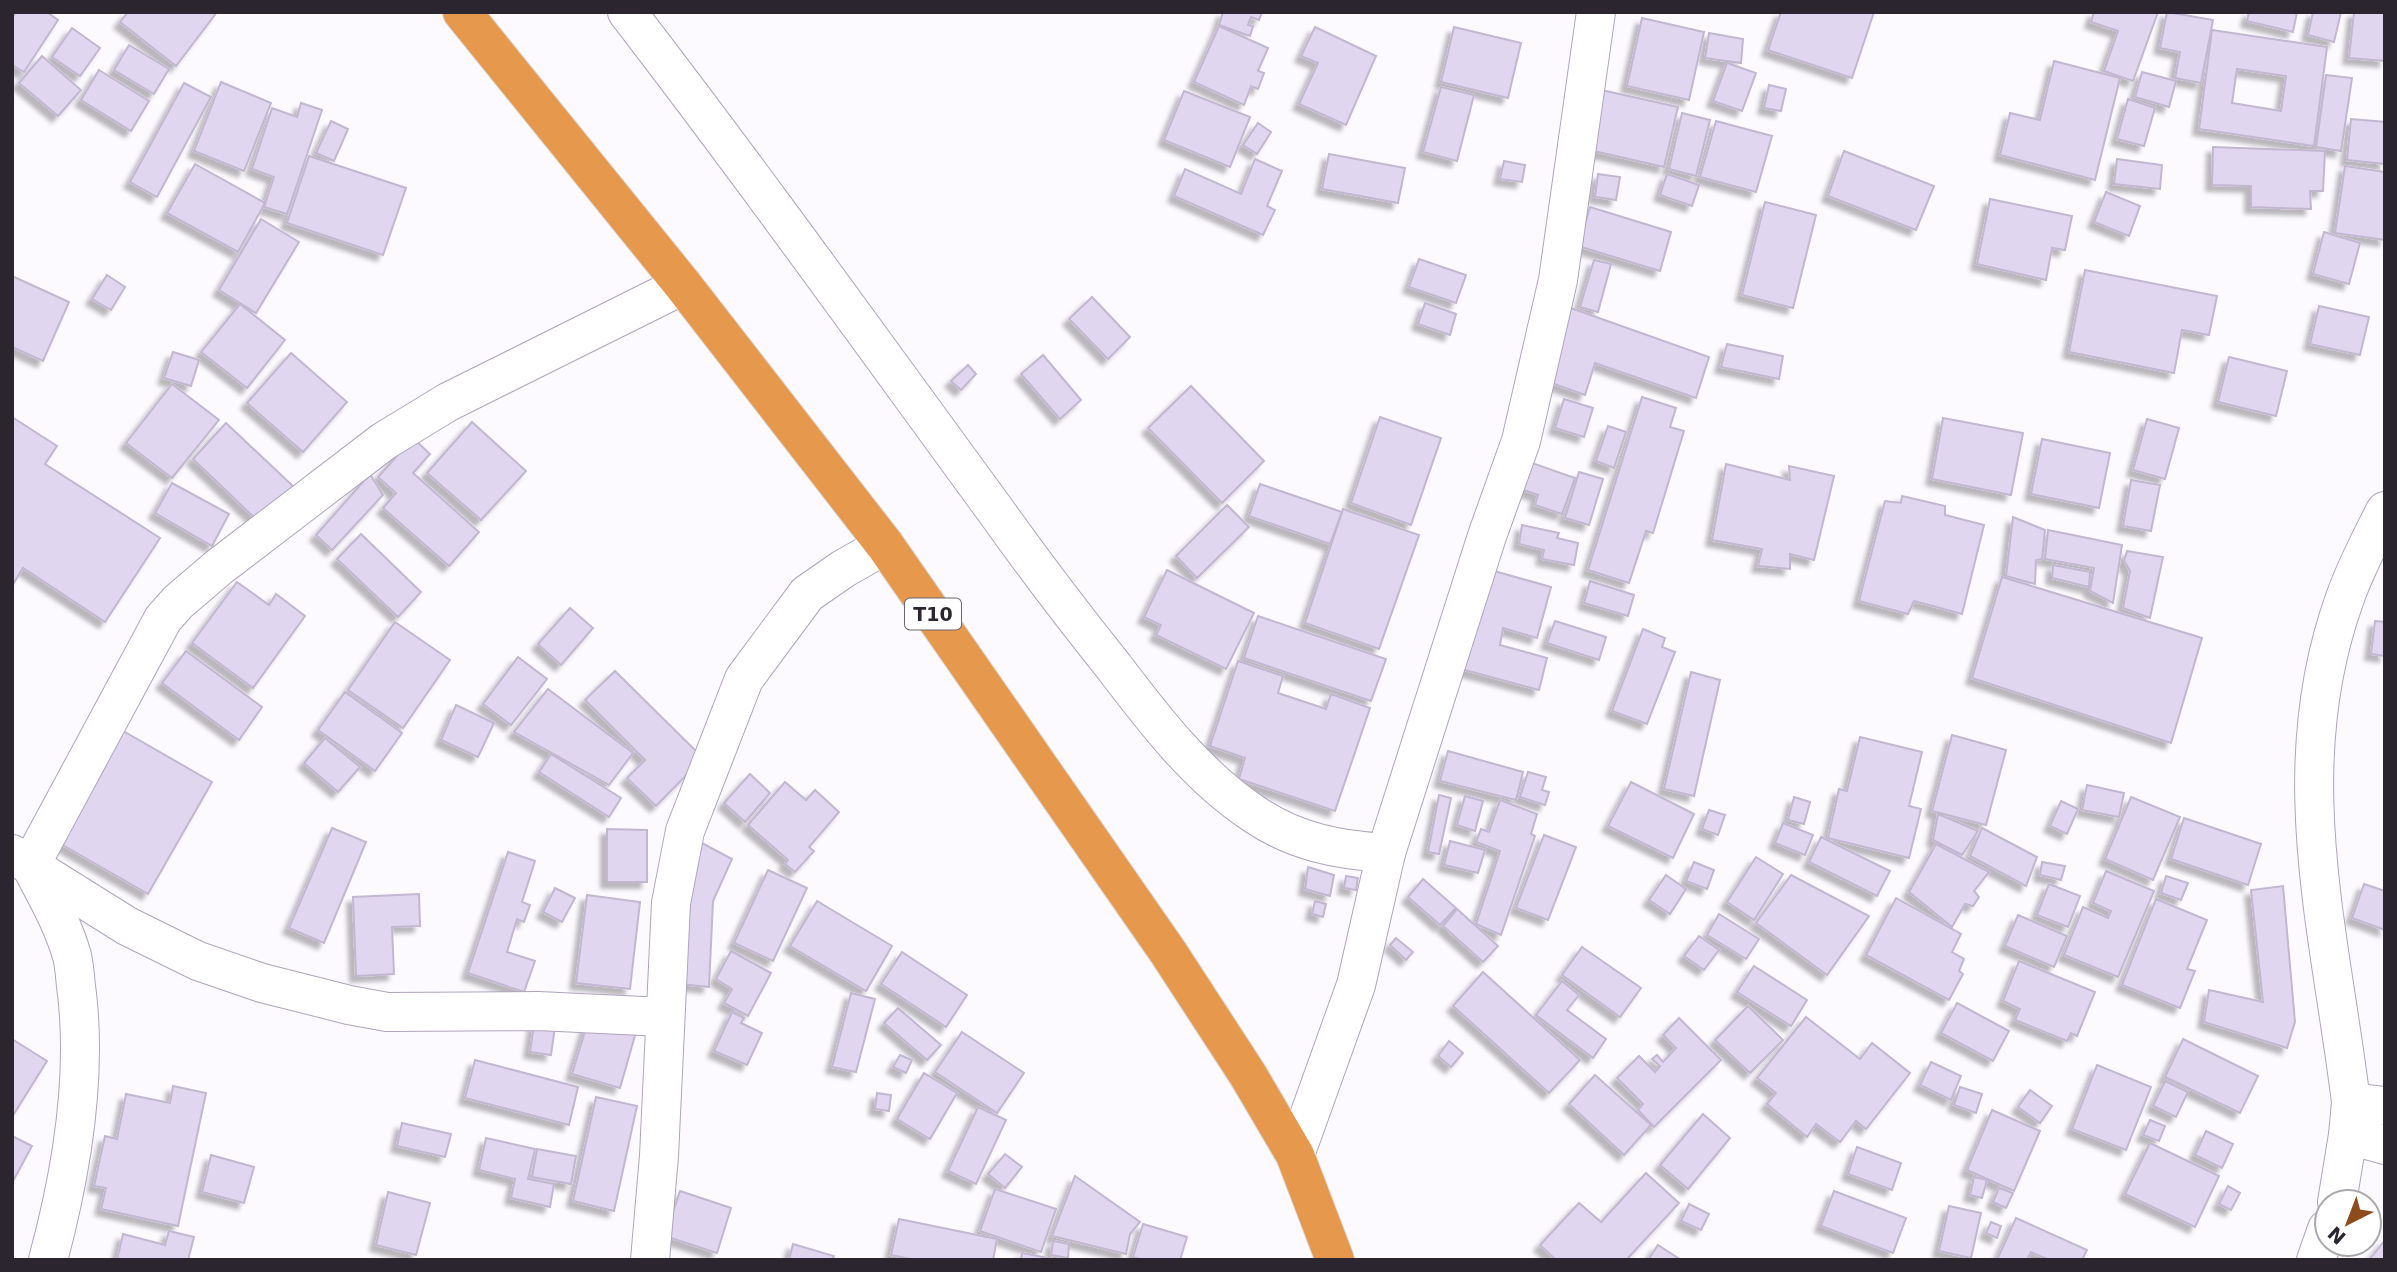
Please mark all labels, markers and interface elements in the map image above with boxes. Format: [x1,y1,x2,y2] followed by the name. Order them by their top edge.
[905,598,961,629] road number: T10
[2313,1188,2383,1258] north arrow
[2323,1222,2350,1249] text: N

